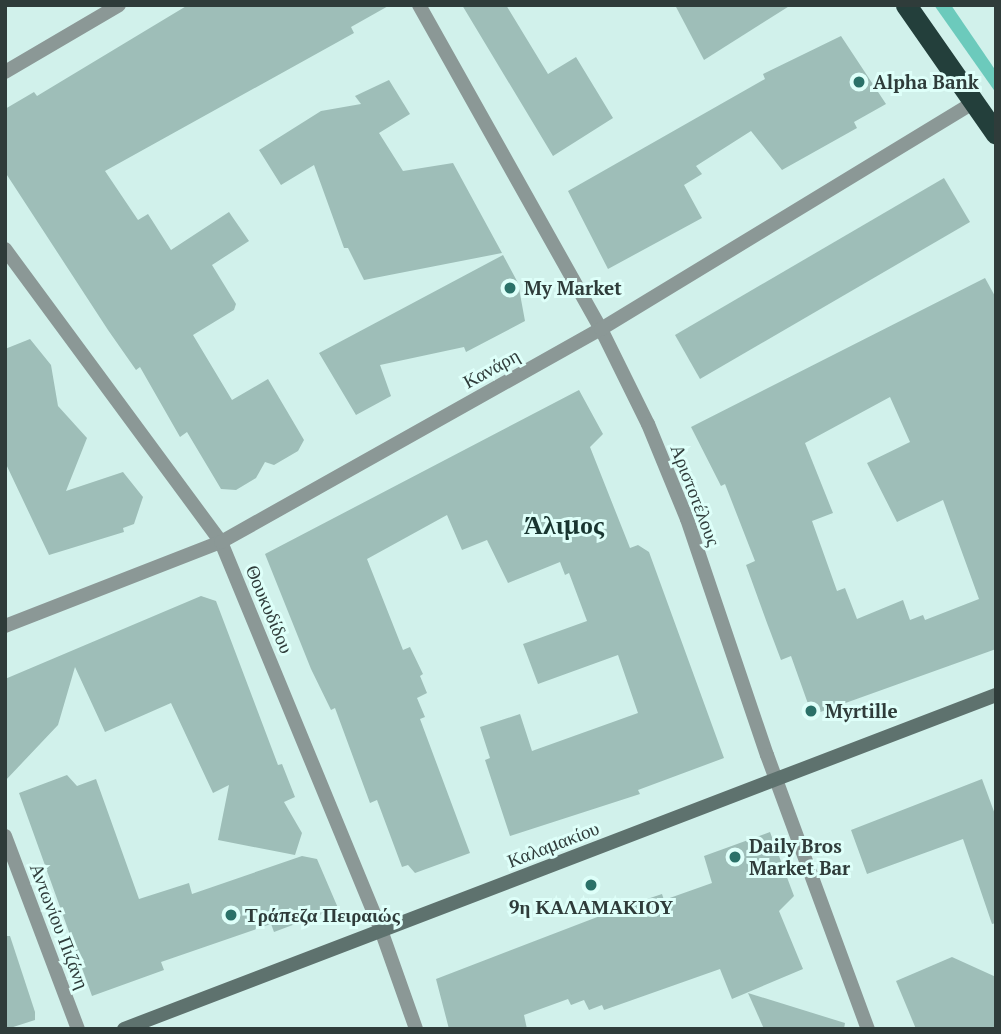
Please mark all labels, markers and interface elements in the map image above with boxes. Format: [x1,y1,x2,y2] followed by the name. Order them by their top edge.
[873,71,979,93] place label: Alpha Bank
[851,74,867,90] marker: Alpha Bank
[524,277,622,299] place label: My Market
[502,280,518,296] marker: My Market
[459,343,523,393] street label: Κανάρη
[666,441,726,549] street label: Αριστοτέλους
[524,509,604,541] district label: Άλιμος
[241,561,299,657] street label: Θουκυδίδου
[825,700,898,722] place label: Myrtille
[803,703,819,719] marker: Myrtille
[504,816,602,872] street label: Καλαμακίου
[749,835,850,879] place label: Daily Bros Market Bar
[727,849,743,865] marker: Daily Bros Market Bar
[26,860,94,992] street label: Αντωνίου Πιζάνη
[583,877,599,893] marker: 9η ΚΑΛΑΜΑΚΙΟΥ
[509,896,673,918] place label: 9η ΚΑΛΑΜΑΚΙΟΥ
[245,904,400,926] place label: Τράπεζα Πειραιώς
[223,907,239,923] marker: Τράπεζα Πειραιώς

